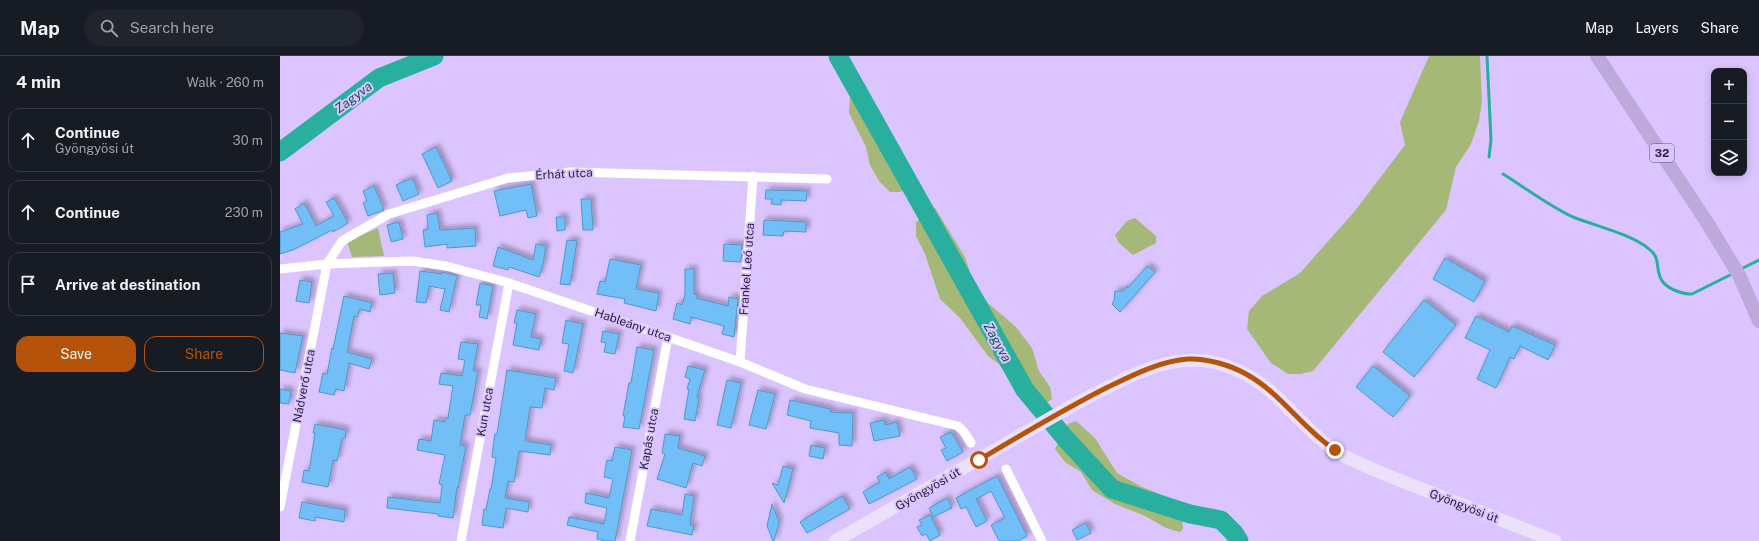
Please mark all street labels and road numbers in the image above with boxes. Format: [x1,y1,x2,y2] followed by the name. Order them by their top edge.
[1650,144,1674,162] road number: 32
[535,166,593,182] street label: Érhát utca
[737,222,757,316] street label: Frankel Leó utca
[593,305,673,345] street label: Hableány utca
[290,348,318,424] street label: Nádverő utca
[474,387,496,437] street label: Kun utca
[637,407,661,471] street label: Kapás utca
[893,465,963,513] street label: Gyöngyösi út
[1427,486,1501,526] street label: Gyöngyösi út

